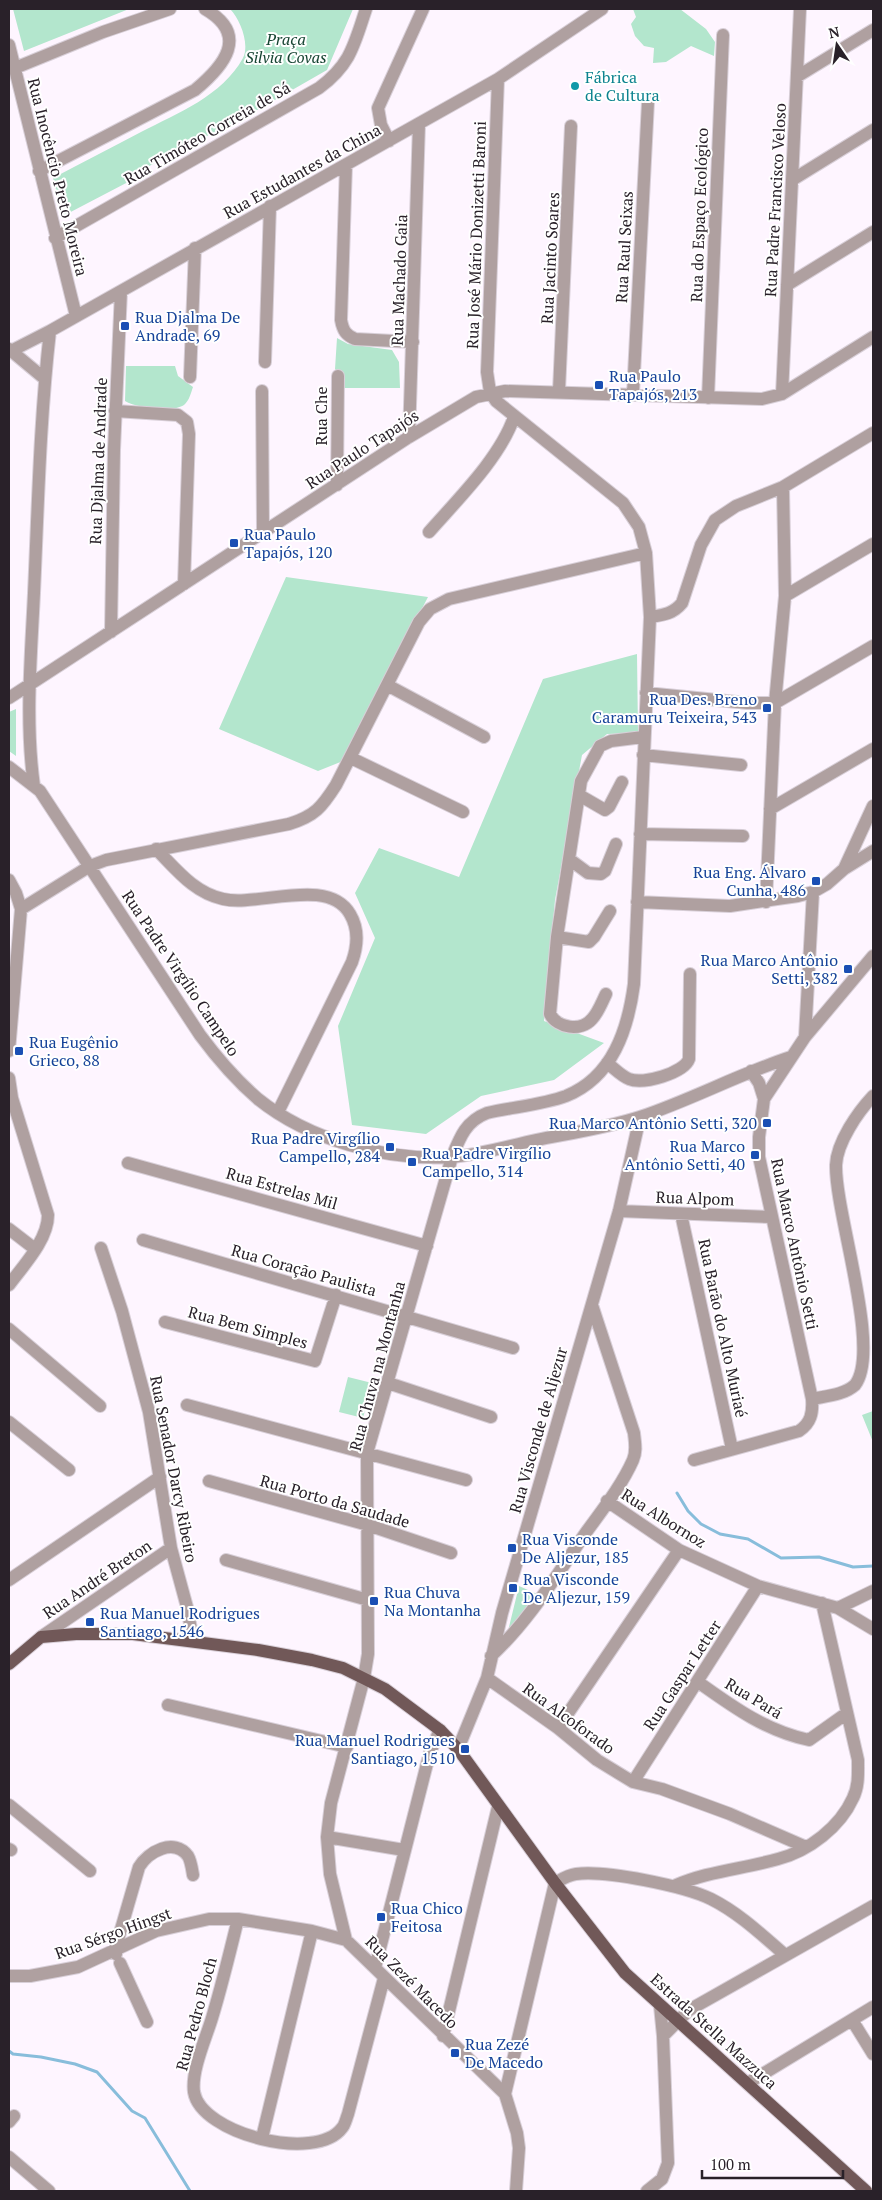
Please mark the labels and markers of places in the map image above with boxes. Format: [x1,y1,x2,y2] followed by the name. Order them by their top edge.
[585,66,659,106] place label: Fábrica de Cultura
[569,80,581,92] marker: Fábrica de Cultura
[135,306,240,346] place label: Rua Djalma De Andrade, 69
[119,320,131,332] marker: Rua Djalma De Andrade, 69
[609,365,697,405] place label: Rua Paulo Tapajós, 213
[593,379,605,391] marker: Rua Paulo Tapajós, 213
[244,523,332,563] place label: Rua Paulo Tapajós, 120
[228,537,240,549] marker: Rua Paulo Tapajós, 120
[592,688,757,728] place label: Rua Des. Breno Caramuru Teixeira, 543
[761,702,773,714] marker: Rua Des. Breno Caramuru Teixeira, 543
[693,861,806,901] place label: Rua Eng. Álvaro Cunha, 486
[810,875,822,887] marker: Rua Eng. Álvaro Cunha, 486
[701,949,838,989] place label: Rua Marco Antônio Setti, 382
[842,963,854,975] marker: Rua Marco Antônio Setti, 382
[29,1031,119,1071] place label: Rua Eugênio Grieco, 88
[13,1045,25,1057] marker: Rua Eugênio Grieco, 88
[549,1112,757,1134] place label: Rua Marco Antônio Setti, 320
[761,1117,773,1129] marker: Rua Marco Antônio Setti, 320
[251,1127,380,1167] place label: Rua Padre Virgílio Campello, 284
[625,1135,745,1175] place label: Rua Marco Antônio Setti, 40
[384,1141,396,1153] marker: Rua Padre Virgílio Campello, 284
[422,1142,551,1182] place label: Rua Padre Virgílio Campello, 314
[749,1149,761,1161] marker: Rua Marco Antônio Setti, 40
[406,1156,418,1168] marker: Rua Padre Virgílio Campello, 314
[522,1528,629,1568] place label: Rua Visconde De Aljezur, 185
[506,1542,518,1554] marker: Rua Visconde De Aljezur, 185
[523,1568,630,1608] place label: Rua Visconde De Aljezur, 159
[384,1581,481,1621] place label: Rua Chuva Na Montanha
[507,1582,519,1594] marker: Rua Visconde De Aljezur, 159
[368,1595,380,1607] marker: Rua Chuva Na Montanha
[100,1602,260,1642] place label: Rua Manuel Rodrigues Santiago, 1546
[84,1616,96,1628] marker: Rua Manuel Rodrigues Santiago, 1546
[295,1729,455,1769] place label: Rua Manuel Rodrigues Santiago, 1510
[459,1743,471,1755] marker: Rua Manuel Rodrigues Santiago, 1510
[391,1897,463,1937] place label: Rua Chico Feitosa
[375,1911,387,1923] marker: Rua Chico Feitosa
[465,2033,543,2073] place label: Rua Zezé De Macedo
[449,2047,461,2059] marker: Rua Zezé De Macedo

